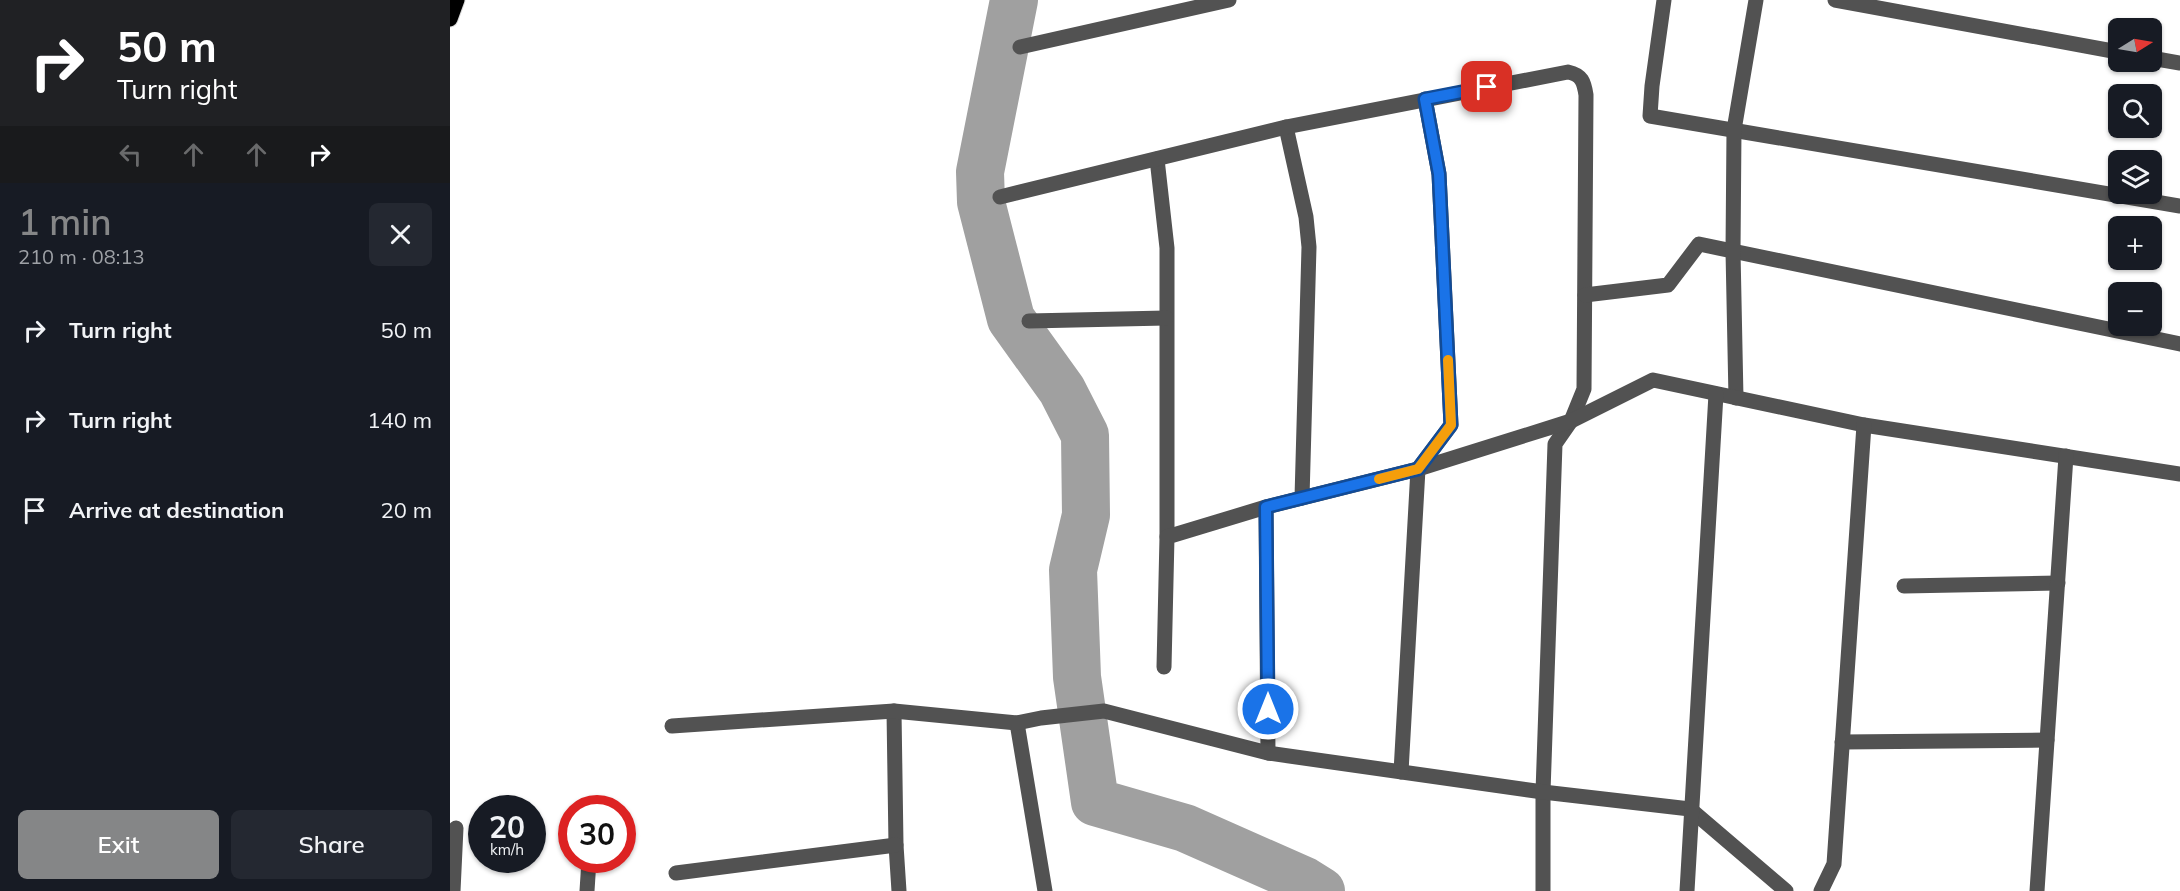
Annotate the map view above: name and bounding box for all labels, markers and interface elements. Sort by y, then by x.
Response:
north arrow [2108,18,2162,72]
map controls [2108,18,2162,336]
text: 50 m [117,20,217,73]
icon: right [18,24,96,102]
pin [1461,61,1512,112]
icon: arrive [1470,70,1503,103]
text: Turn right [117,72,237,106]
button: search [2108,84,2162,138]
icon: left [114,138,147,171]
icon: ahead [177,138,210,171]
icon: ahead [240,138,273,171]
icon: right [303,138,336,171]
button: layers [2108,150,2162,204]
text: 1 min [18,199,112,244]
button: close [369,203,432,266]
button: + [2108,216,2162,270]
text: 210 m · 08:13 [18,244,144,269]
button: − [2108,282,2162,336]
icon: right [18,314,51,347]
text: Turn right [69,316,172,344]
text: 50 m [381,316,432,344]
icon: right [18,404,51,437]
text: Turn right [69,406,172,434]
text: 140 m [367,406,432,434]
icon: arrive [18,494,51,527]
text: Arrive at destination [69,496,284,524]
text: 20 m [381,496,432,524]
position arrow [1236,677,1300,741]
speed limit sign: 30 [558,795,636,873]
text: 20 [489,808,525,846]
button: Exit [18,810,219,879]
button: Share [231,810,432,879]
text: km/h [490,840,524,859]

